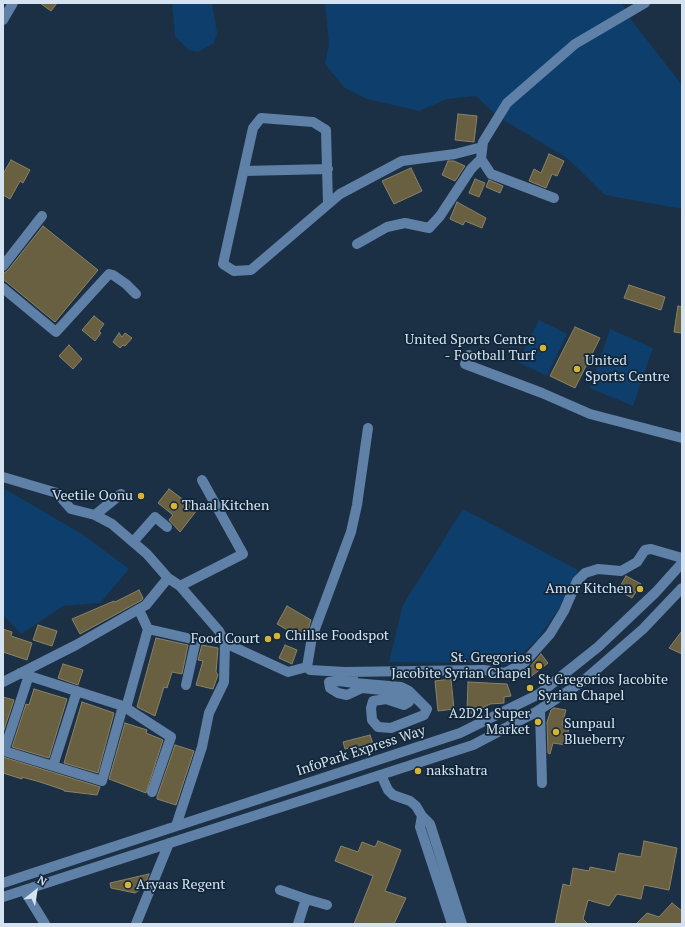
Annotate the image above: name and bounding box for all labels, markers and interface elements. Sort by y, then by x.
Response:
place label: United Sports Centre - Football Turf [405,332,535,364]
marker: United Sports Centre - Football Turf [538,343,548,353]
place label: United Sports Centre [585,353,670,386]
marker: United Sports Centre [572,364,582,374]
place label: Veetile Oonu [52,488,133,504]
marker: Veetile Oonu [136,491,146,501]
place label: Thaal Kitchen [182,498,269,514]
marker: Thaal Kitchen [169,501,179,511]
place label: Amor Kitchen [545,581,632,597]
marker: Amor Kitchen [635,584,645,594]
place label: Chillse Foodspot [285,628,389,644]
place label: Food Court [191,631,260,647]
marker: Chillse Foodspot [272,631,282,641]
marker: Food Court [263,634,273,644]
place label: St. Gregorios Jacobite Syrian Chapel [391,650,531,682]
marker: St. Gregorios Jacobite Syrian Chapel [534,661,544,671]
place label: St Gregorios Jacobite Syrian Chapel [538,672,668,704]
marker: St Gregorios Jacobite Syrian Chapel [525,683,535,693]
place label: A2D21 Super Market [449,706,530,738]
place label: Sunpaul Blueberry [564,716,625,748]
marker: A2D21 Super Market [533,717,543,727]
street label: InfoPark Express Way [294,722,428,780]
marker: Sunpaul Blueberry [551,727,561,737]
place label: nakshatra [426,763,488,779]
marker: nakshatra [413,766,423,776]
north arrow [16,871,56,911]
text: N [35,872,49,889]
place label: Aryaas Regent [136,877,225,893]
marker: Aryaas Regent [123,880,133,890]

